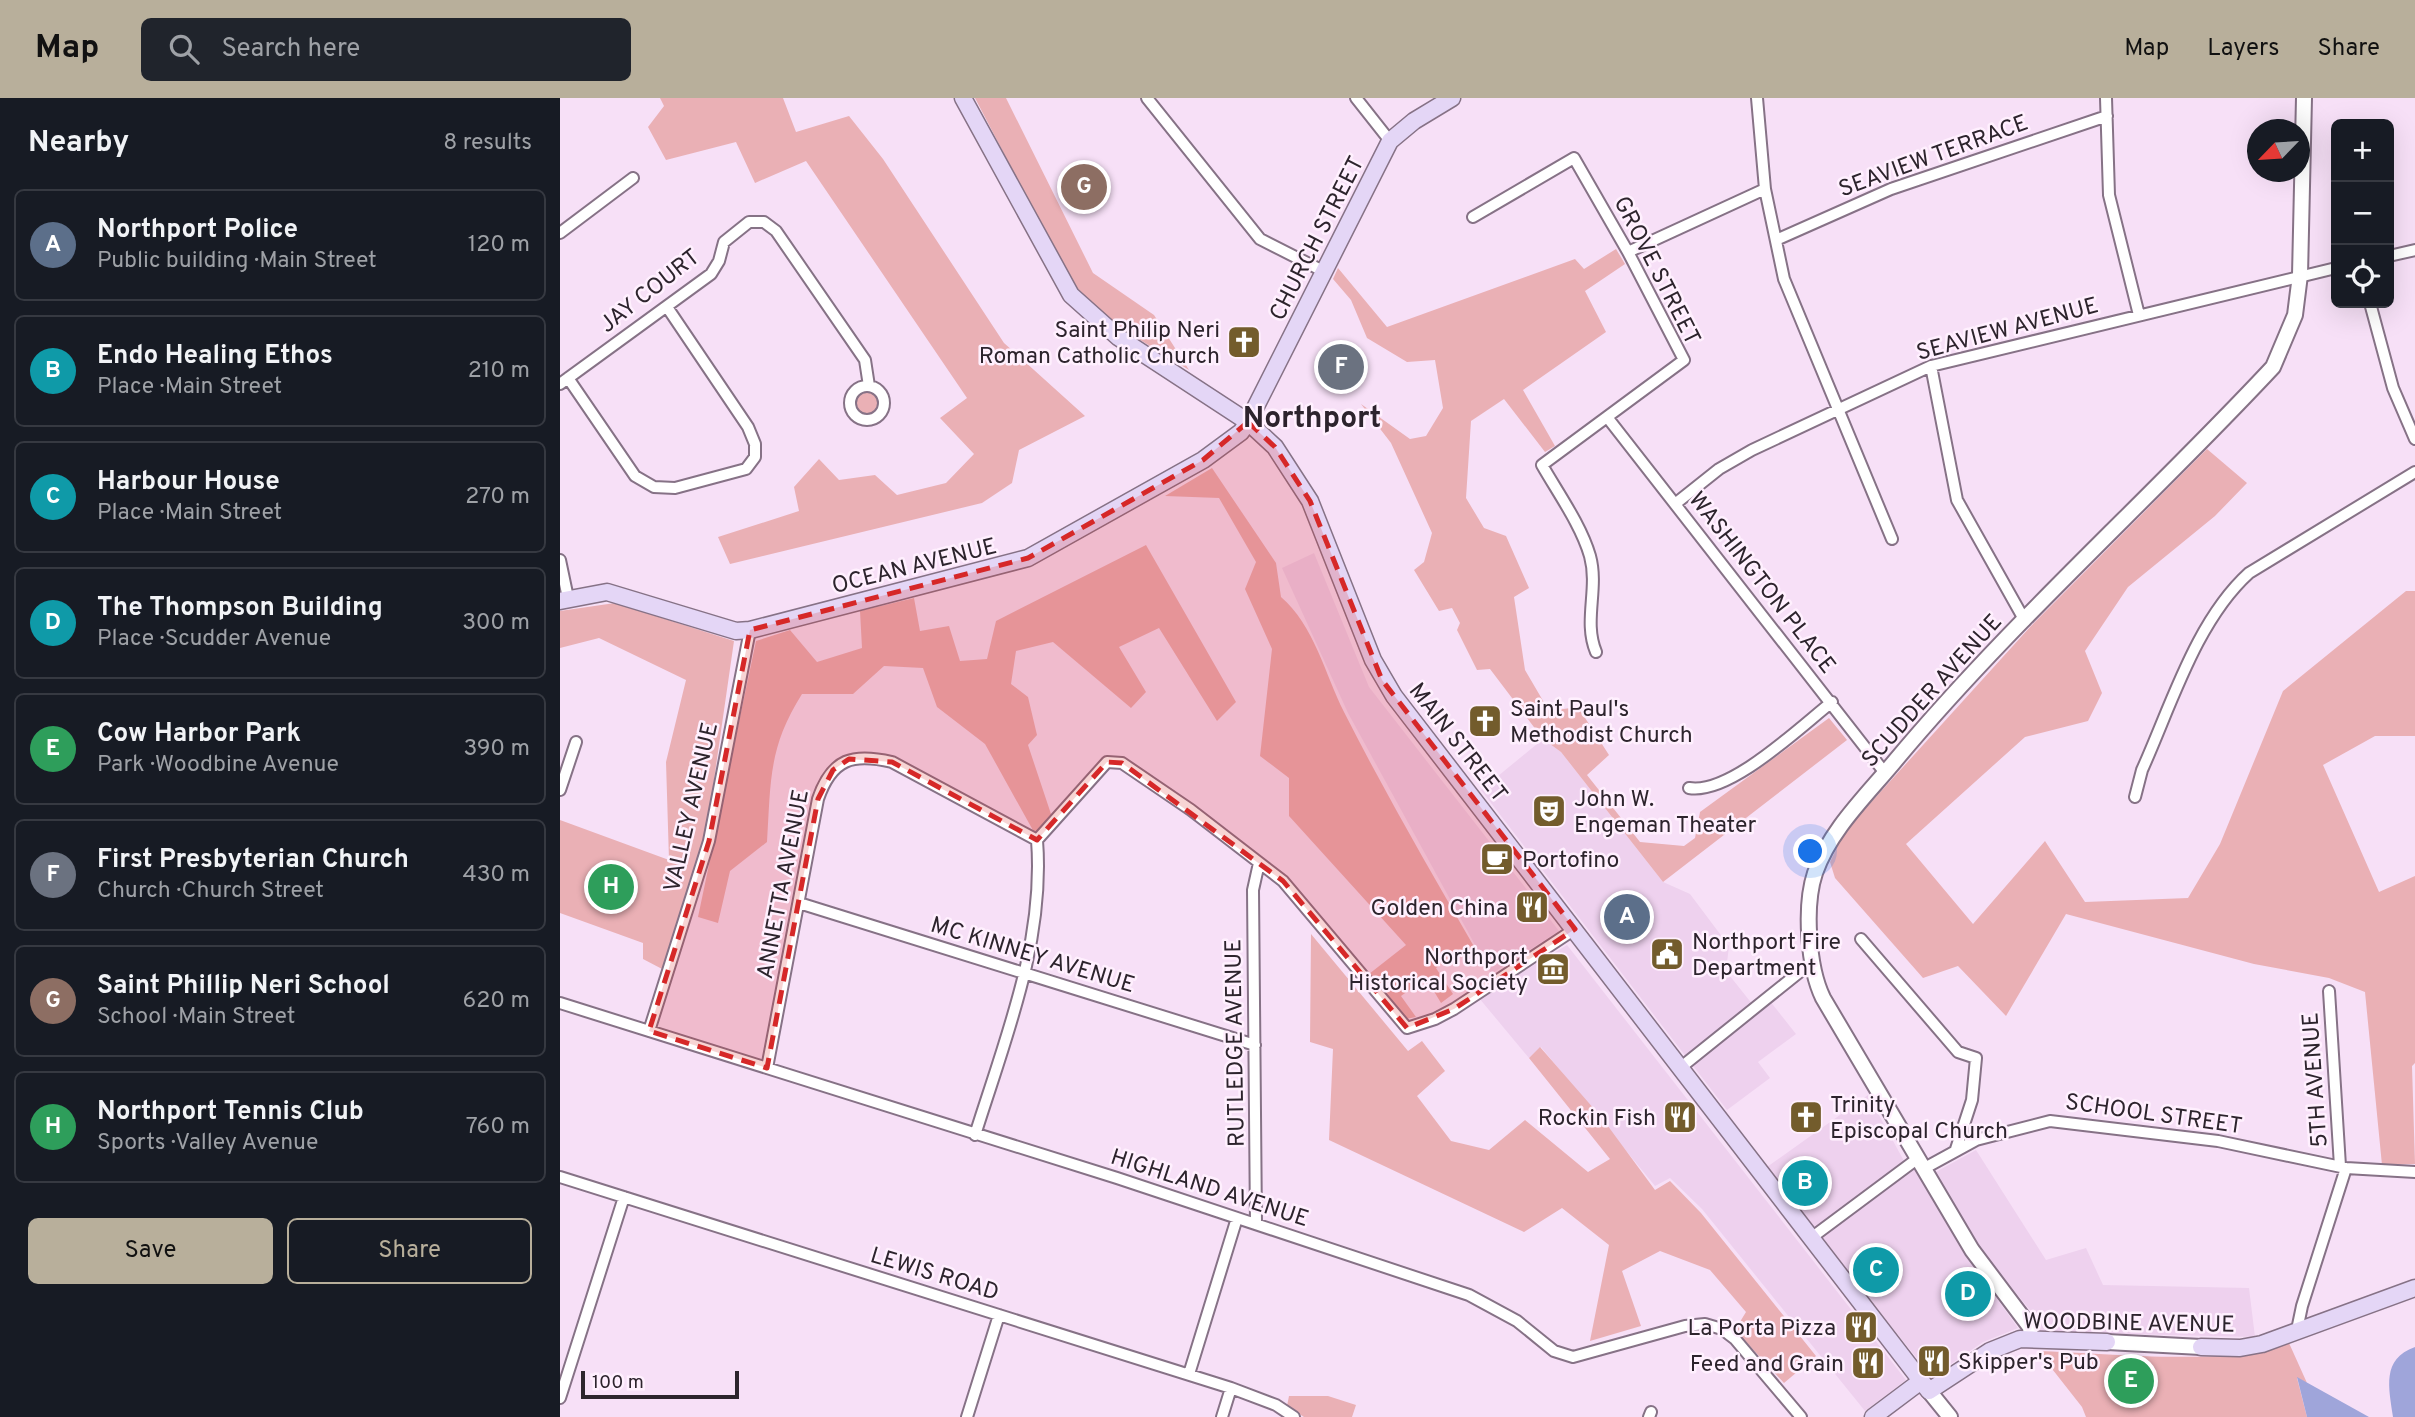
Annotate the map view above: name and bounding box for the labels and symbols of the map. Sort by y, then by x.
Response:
street label: SEAVIEW TERRACE [1835,110,2033,205]
north arrow [2247,119,2310,182]
street label: CHURCH STREET [1264,152,1372,326]
pin: G [1061,161,1107,213]
street label: GROVE STREET [1606,192,1706,350]
street label: JAY COURT [594,244,707,340]
street label: SEAVIEW AVENUE [1913,292,2102,369]
place label: Saint Philip Neri Roman Catholic Church [979,317,1220,372]
church icon: Saint Philip Neri Roman Catholic Church [1225,323,1263,361]
pin: F [1318,341,1364,393]
district label: Northport [1243,401,1381,438]
street label: WASHINGTON PLACE [1681,487,1841,680]
street label: OCEAN AVENUE [829,533,1000,602]
street label: SCUDDER AVENUE [1856,609,2009,774]
street label: MAIN STREET [1401,678,1513,809]
place label: Saint Paul's Methodist Church [1510,696,1693,751]
church icon: Saint Paul's Methodist Church [1466,702,1504,740]
street label: VALLEY AVENUE [659,720,726,895]
place label: John W. Engeman Theater [1574,786,1757,841]
street label: ANNETTA AVENUE [752,787,817,982]
theatre icon: John W. Engeman Theater [1530,792,1568,830]
your location [1793,834,1827,868]
cafe icon: Portofino [1478,840,1516,878]
place label: Portofino [1522,847,1619,876]
pin: H [588,861,634,913]
restaurant icon: Golden China [1513,888,1551,926]
pin: A [1604,891,1650,943]
place label: Golden China [1371,895,1508,924]
street label: MC KINNEY AVENUE [927,912,1138,1001]
place label: Northport Fire Department [1692,929,1841,984]
public building icon: Northport Fire Department [1648,935,1686,973]
street label: RUTLEDGE AVENUE [1220,939,1253,1147]
place label: Northport Historical Society [1348,944,1528,999]
museum icon: Northport Historical Society [1534,950,1572,988]
street label: 5TH AVENUE [2297,1011,2336,1148]
street label: SCHOOL STREET [2063,1089,2244,1142]
place label: Trinity Episcopal Church [1830,1092,2008,1147]
restaurant icon: Rockin Fish [1661,1098,1699,1136]
church icon: Trinity Episcopal Church [1787,1098,1825,1136]
place label: Rockin Fish [1538,1105,1656,1134]
street label: HIGHLAND AVENUE [1106,1144,1312,1235]
pin: B [1782,1157,1828,1209]
street label: LEWIS ROAD [866,1242,1002,1309]
pin: C [1853,1244,1899,1296]
pin: D [1945,1268,1991,1320]
restaurant icon: La Porta Pizza [1842,1308,1880,1346]
street label: WOODBINE AVENUE [2023,1308,2235,1341]
place label: La Porta Pizza [1687,1315,1836,1344]
restaurant icon: Skipper's Pub [1915,1342,1953,1380]
restaurant icon: Feed and Grain [1849,1344,1887,1382]
place label: Skipper's Pub [1958,1349,2099,1378]
place label: Feed and Grain [1690,1351,1844,1380]
pin: E [2108,1355,2154,1407]
scale bar [581,1368,738,1400]

